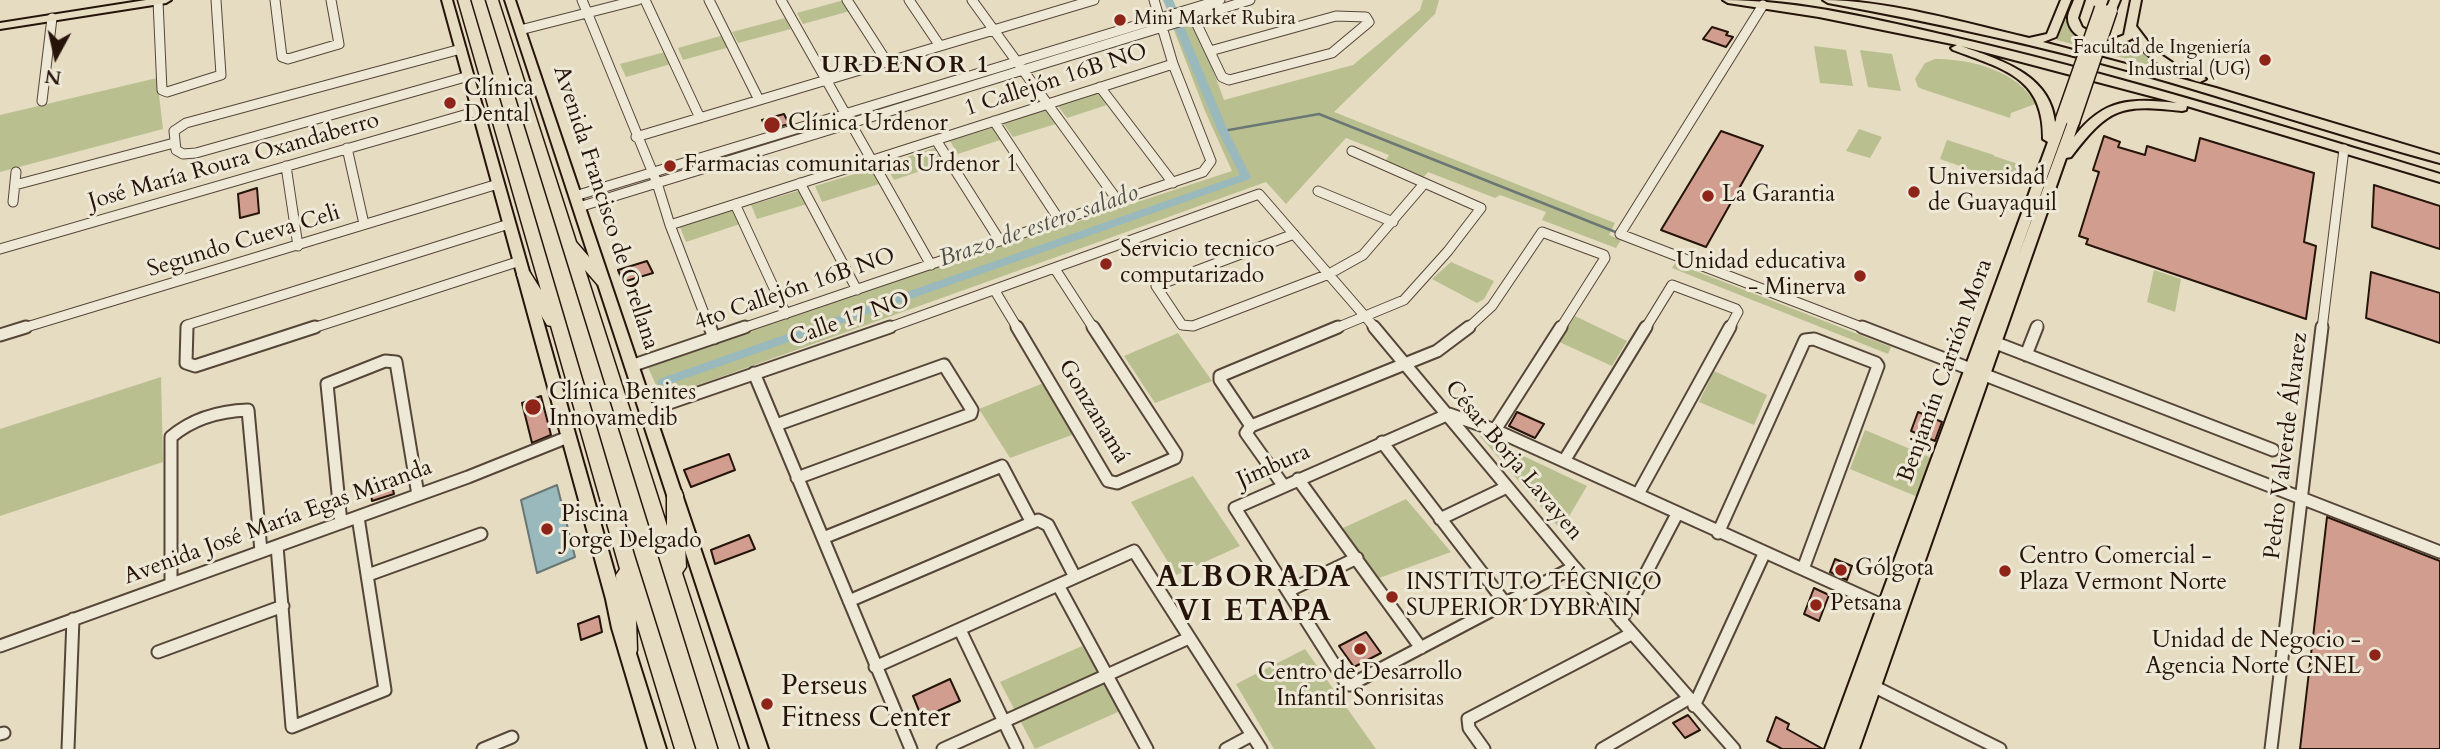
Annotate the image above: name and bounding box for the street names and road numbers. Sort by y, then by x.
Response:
street label: 1 Callejón 16B NO [961,38,1151,124]
street label: Avenida Francisco de Orellana [546,63,664,353]
street label: José María Roura Oxandaberro [85,107,383,217]
street label: Segundo Cueva Celi [144,200,344,284]
street label: 4to Callejón 16B NO [691,243,899,337]
street label: Benjamín Carrión Mora [1893,256,1999,486]
street label: Calle 17 NO [786,287,914,353]
street label: Pedro Valverde Álvarez [2259,331,2315,561]
street label: Gonzanamá [1051,355,1135,469]
street label: César Borja Lavayen [1438,375,1588,547]
street label: Jimbura [1233,439,1315,495]
street label: Avenida José María Egas Miranda [120,454,436,592]

